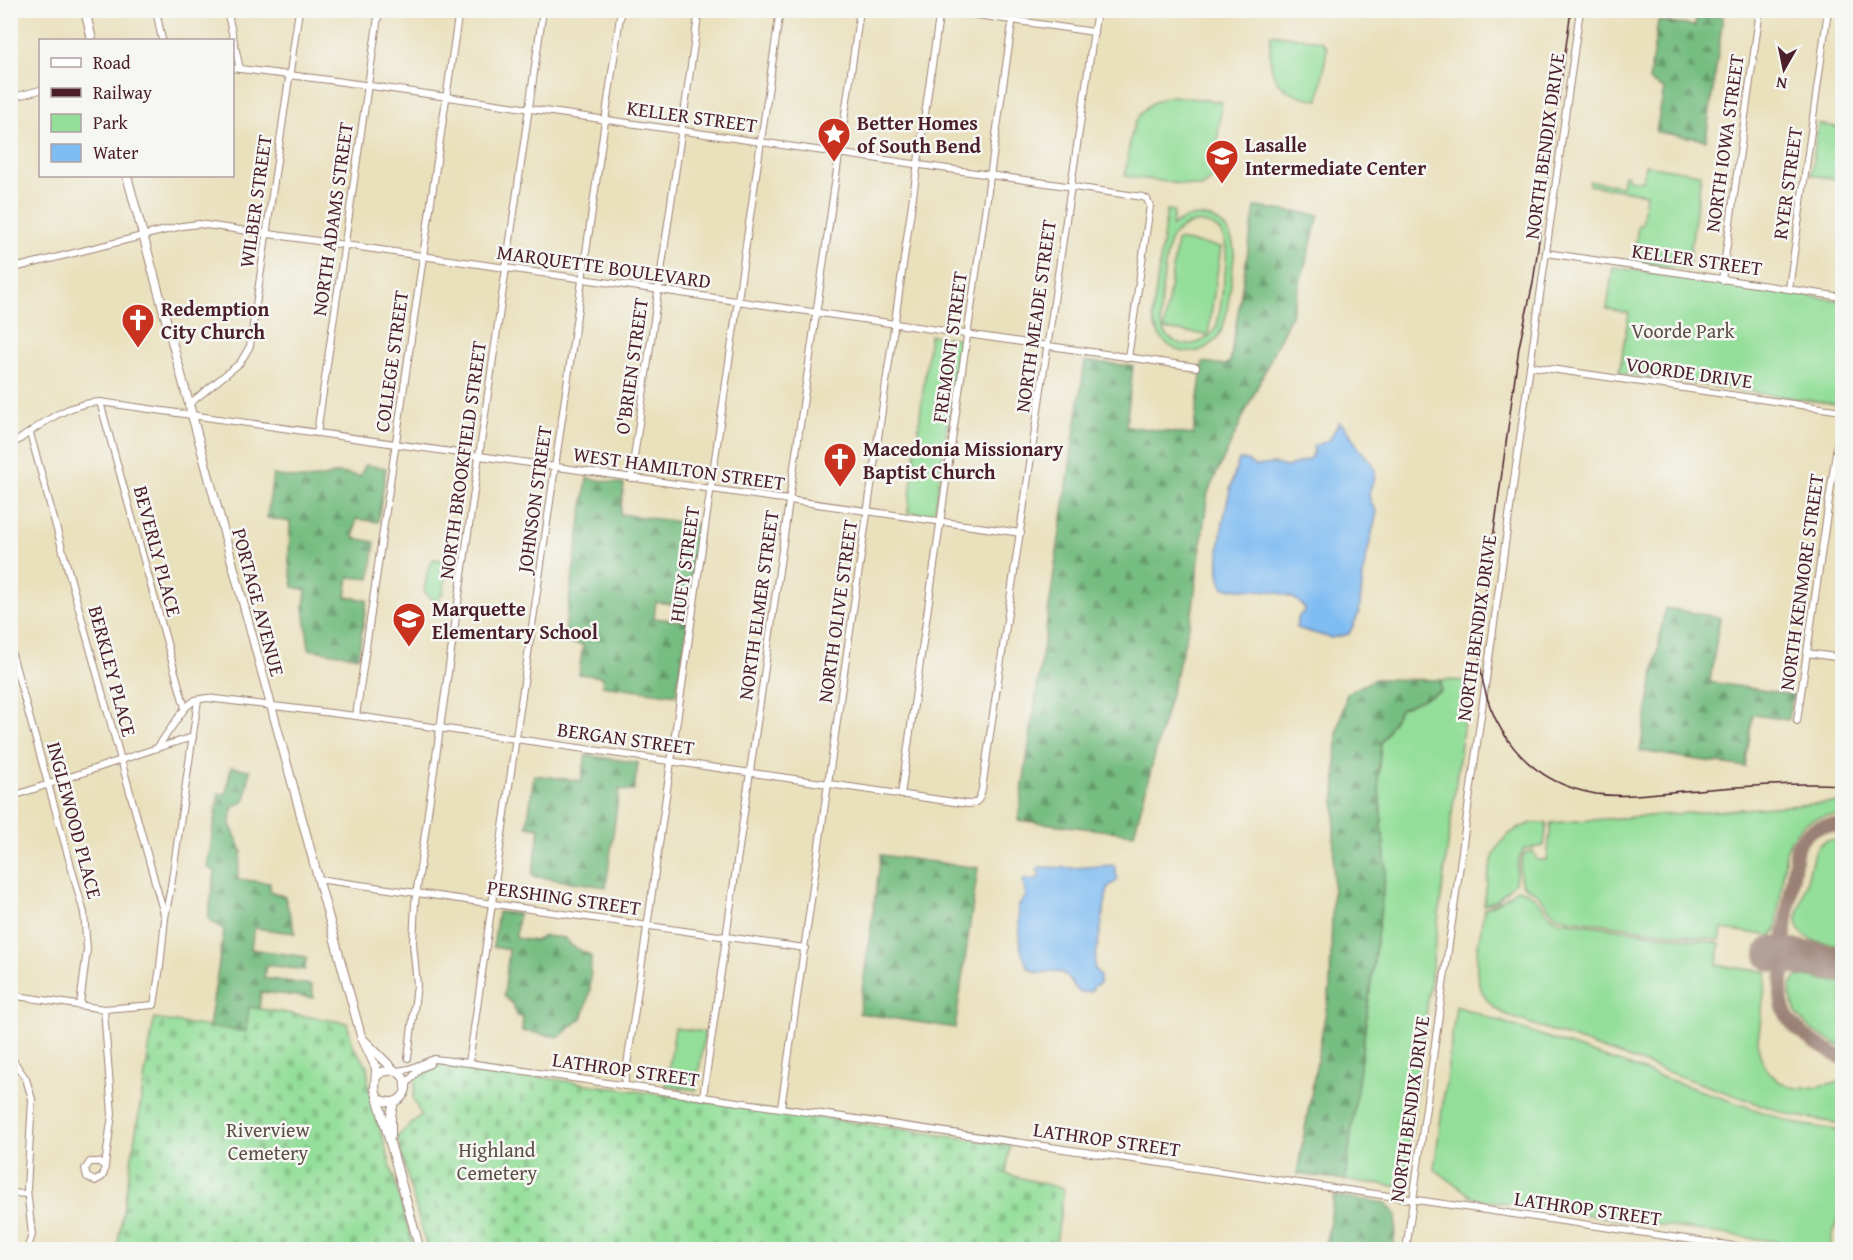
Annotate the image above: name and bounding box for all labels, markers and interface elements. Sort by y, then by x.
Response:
legend [39,39,234,177]
north arrow [1754,39,1814,99]
text: Road [93,49,131,76]
street label: NORTH BENDIX DRIVE [1517,51,1571,241]
street label: NORTH IOWA STREET [1697,52,1751,234]
text: N [1774,71,1789,97]
text: Railway [93,79,152,106]
street label: KELLER STREET [625,92,759,140]
place label: Better Homes of South Bend [857,108,981,160]
text: Park [93,109,129,136]
place icon: Better Homes of South Bend [816,116,852,163]
street label: NORTH ADAMS STREET [304,120,360,318]
street label: RYER STREET [1765,125,1809,241]
place label: Lasalle Intermediate Center [1245,130,1426,182]
street label: WILBER STREET [231,133,279,269]
school or university icon: Lasalle Intermediate Center [1204,138,1240,185]
text: Water [93,139,139,166]
street label: NORTH MEADE STREET [1007,218,1063,414]
street label: KELLER STREET [1630,235,1764,283]
street label: MARQUETTE BOULEVARD [495,237,713,295]
street label: FREMONT STREET [924,269,974,425]
street label: COLLEGE STREET [367,288,415,434]
place label: Redemption City Church [161,294,269,346]
street label: O'BRIEN STREET [607,296,655,436]
church icon: Redemption City Church [120,302,156,349]
park label: Voorde Park [1631,316,1736,345]
street label: NORTH BROOKFIELD STREET [431,339,493,581]
street label: VOORDE DRIVE [1624,349,1754,395]
street label: JOHNSON STREET [509,424,559,577]
place label: Macedonia Missionary Baptist Church [863,434,1064,486]
street label: WEST HAMILTON STREET [571,439,787,497]
church icon: Macedonia Missionary Baptist Church [822,441,858,488]
street label: NORTH KENMORE STREET [1771,472,1831,692]
street label: BEVERLY PLACE [127,482,189,620]
street label: HUEY STREET [662,504,706,624]
street label: NORTH ELMER STREET [730,508,786,702]
street label: NORTH OLIVE STREET [810,517,864,705]
street label: PORTAGE AVENUE [225,525,293,679]
street label: NORTH BENDIX DRIVE [1449,533,1503,723]
place label: Marquette Elementary School [432,594,598,646]
school or university icon: Marquette Elementary School [391,601,427,648]
street label: BERKLEY PLACE [82,602,144,740]
street label: BERGAN STREET [555,714,697,762]
street label: INGLEWOOD PLACE [40,738,110,902]
street label: PERSHING STREET [485,872,643,922]
street label: NORTH BENDIX DRIVE [1382,1014,1436,1204]
street label: LATHROP STREET [551,1044,701,1094]
street label: LATHROP STREET [1032,1114,1182,1164]
park label: Riverview Cemetery [226,1115,310,1167]
park label: Highland Cemetery [457,1135,537,1187]
street label: LATHROP STREET [1513,1183,1663,1233]

